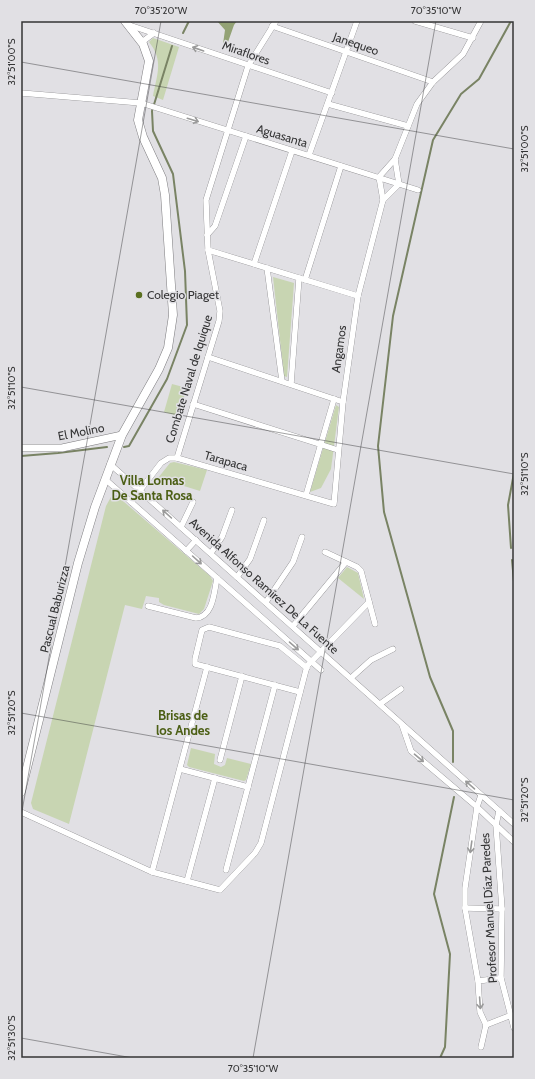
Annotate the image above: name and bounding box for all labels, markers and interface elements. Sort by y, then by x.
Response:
text: 70°35'20"W [135,4,188,17]
text: 70°35'10"W [411,4,462,17]
street label: Janequeo [330,28,381,58]
street label: Miraflores [220,37,272,68]
text: 32°51'00"S [5,38,18,85]
one-way arrow [193,44,205,52]
one-way arrow [186,117,199,124]
street label: Aguasanta [255,121,310,150]
text: 32°51'00"S [518,125,531,172]
place label: Colegio Piaget [147,287,219,302]
marker: Colegio Piaget [134,290,144,300]
street label: Combate Naval de Iquique [162,313,215,445]
street label: Angamos [328,324,349,374]
text: 32°51'10"S [5,366,18,410]
street label: El Molino [56,420,106,443]
street label: Tarapaca [203,447,250,474]
text: 32°51'10"S [518,452,531,496]
district label: Villa Lomas De Santa Rosa [111,472,193,503]
one-way arrow [162,510,172,519]
street label: Avenida Alfonso Ramírez De La Fuente [187,514,342,657]
one-way arrow [192,556,202,565]
street label: Pascual Baburizza [36,563,73,654]
one-way arrow [289,642,299,651]
text: 32°51'20"S [5,690,18,736]
district label: Brisas de los Andes [156,707,211,738]
one-way arrow [413,754,424,763]
text: 32°51'20"S [518,777,531,823]
one-way arrow [465,781,475,790]
street label: Profesor Manuel Díaz Paredes [477,833,500,984]
one-way arrow [467,840,475,853]
one-way arrow [476,996,483,1009]
text: 32°51'30"S [5,1015,18,1061]
text: 70°35'10"W [228,1062,279,1075]

